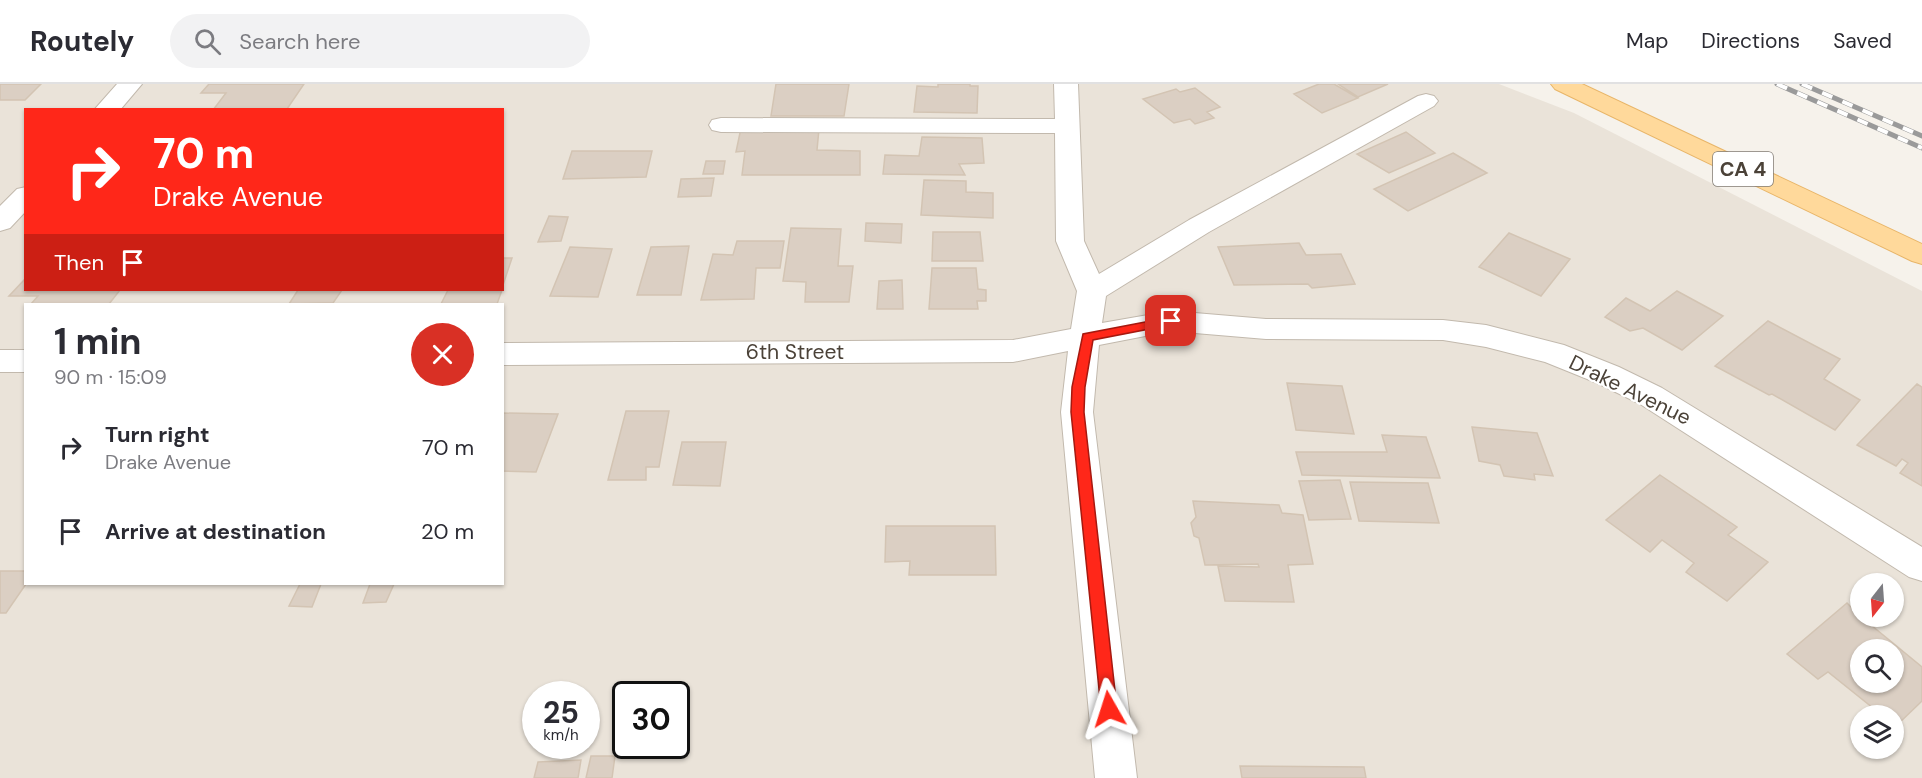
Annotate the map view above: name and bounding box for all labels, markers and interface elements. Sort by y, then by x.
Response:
search box [170,14,590,68]
text: Routely [30,23,134,60]
icon: search [191,25,224,58]
text: Search here [239,27,361,56]
text: Map [1626,27,1668,55]
text: Directions [1701,27,1800,55]
text: Saved [1833,27,1892,55]
text: 70 m [153,126,254,181]
icon: right [54,132,132,210]
road number: CA 4 [1713,152,1773,186]
text: Drake Avenue [153,179,323,214]
icon: arrive [116,246,149,279]
text: Then [54,248,104,277]
pin [1145,295,1196,346]
icon: arrive [1154,304,1187,337]
text: 1 min [54,318,142,365]
button: close [411,323,474,386]
street label: 6th Street [746,338,844,366]
street label: Drake Avenue [1564,348,1696,432]
text: 90 m · 15:09 [54,364,167,390]
text: Turn right [105,420,210,449]
icon: right [54,431,87,464]
text: 70 m [422,433,474,462]
text: Drake Avenue [105,449,231,475]
icon: arrive [54,515,87,548]
text: Arrive at destination [105,517,326,546]
text: 20 m [421,517,474,546]
north arrow [1850,573,1904,627]
map controls [1850,573,1904,759]
button: search [1850,639,1904,693]
position arrow [1077,677,1141,741]
speed limit sign: 30 [612,681,690,759]
text: 25 [543,693,579,732]
button: layers [1850,705,1904,759]
text: km/h [543,725,579,745]

